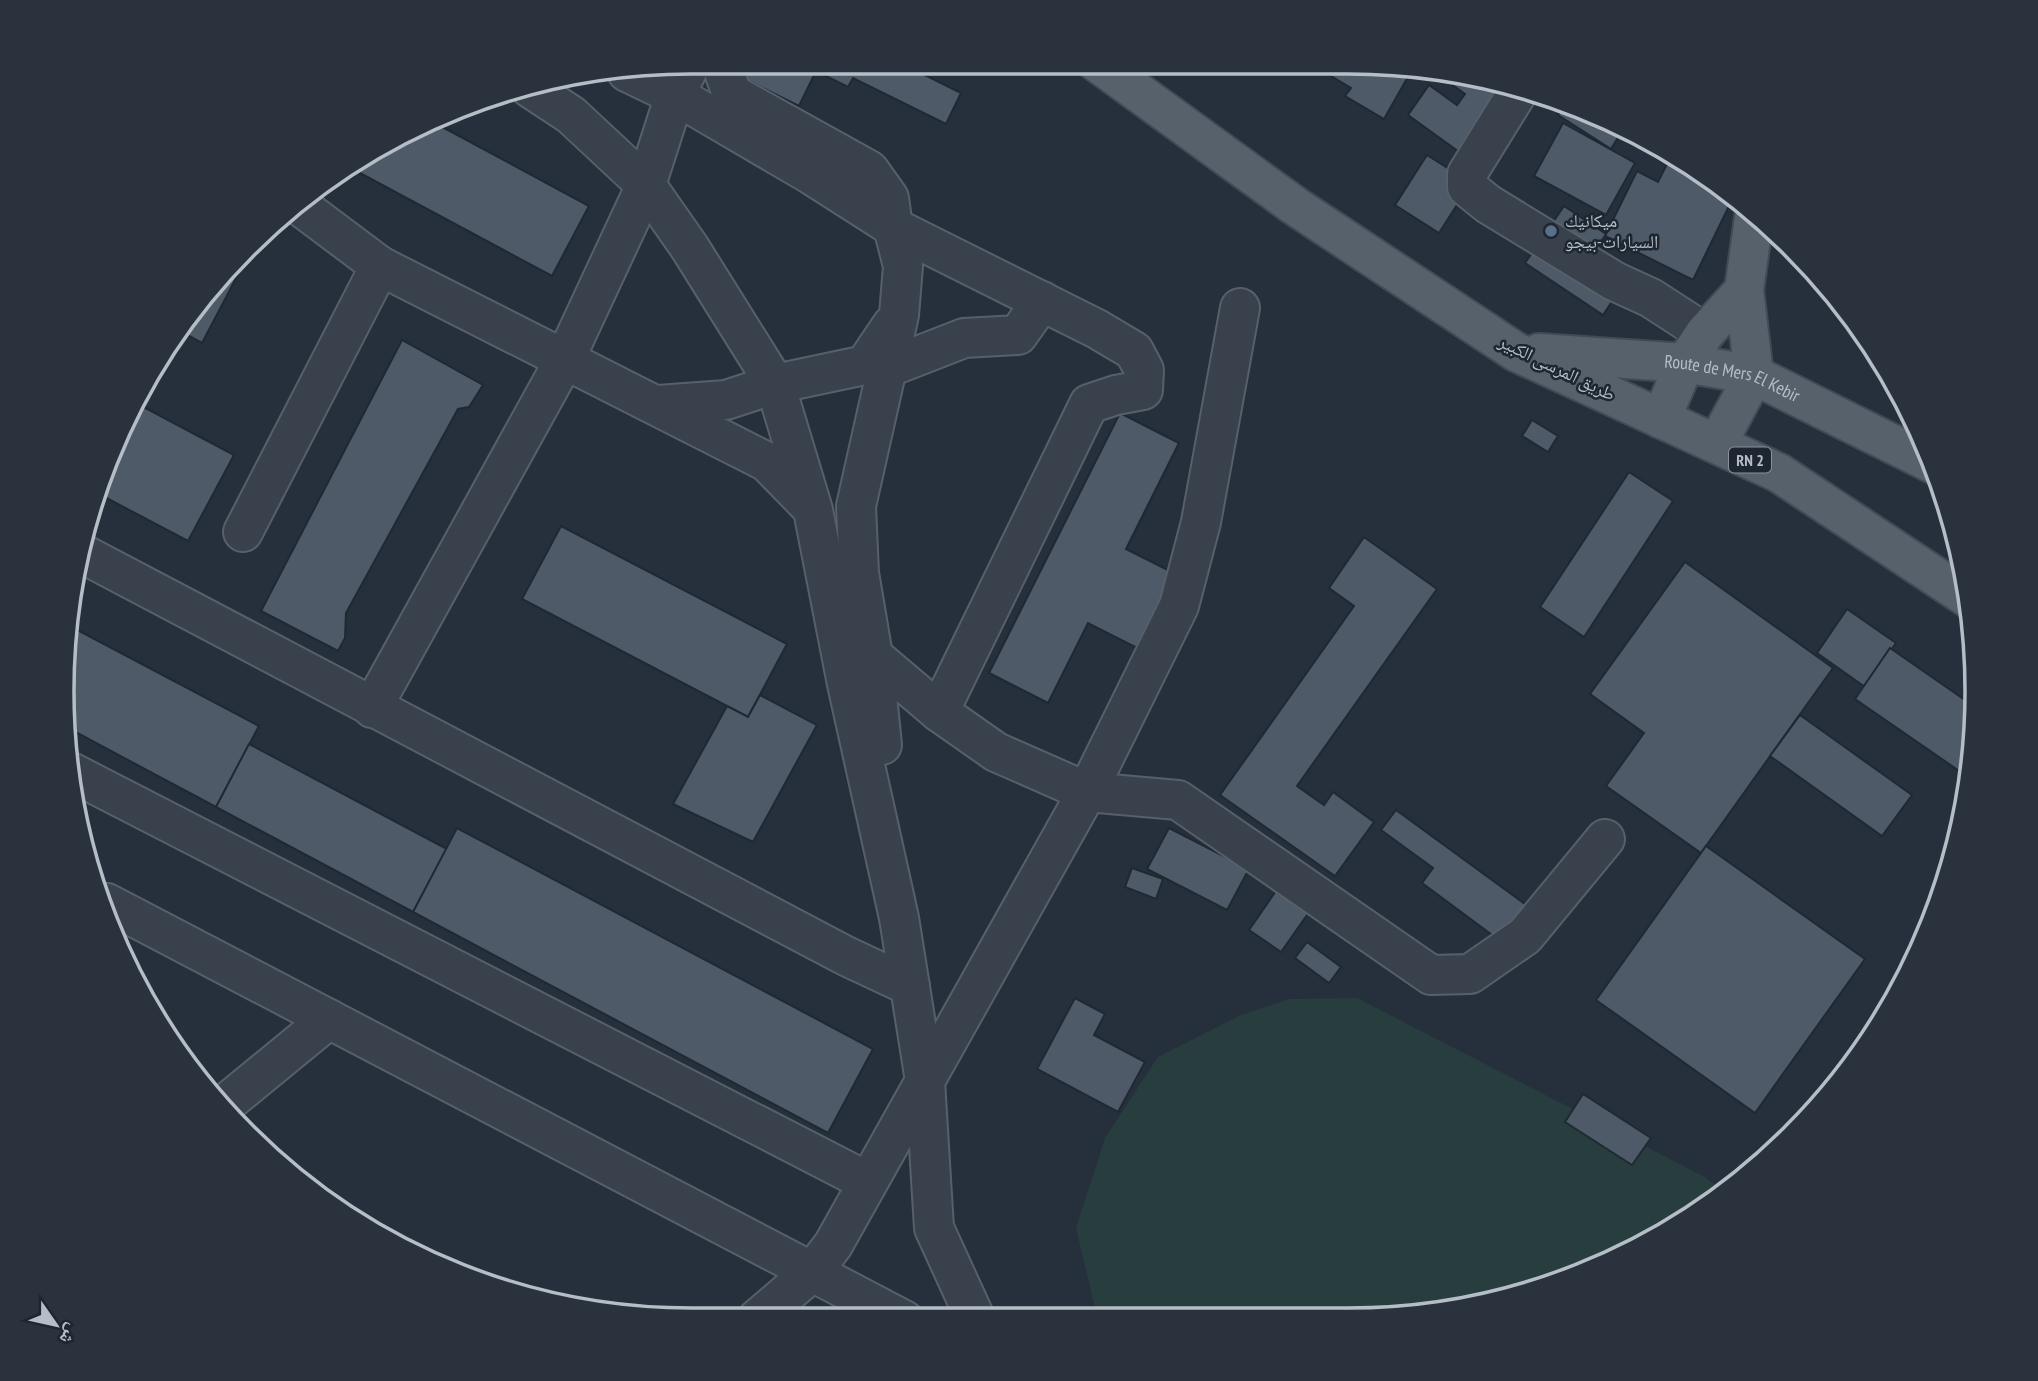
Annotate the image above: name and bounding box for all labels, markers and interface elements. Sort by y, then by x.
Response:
place label: ميكانيك السيارات-بيجو [1565,209,1658,253]
marker: ميكانيك السيارات-بيجو [1543,223,1559,239]
street label: طريق المرسى الكبير [1494,329,1619,406]
street label: Route de Mers El Kebir [1664,350,1804,407]
road number: RN 2 [1729,447,1771,472]
north arrow [21,1290,91,1360]
text: ش [55,1319,86,1350]

